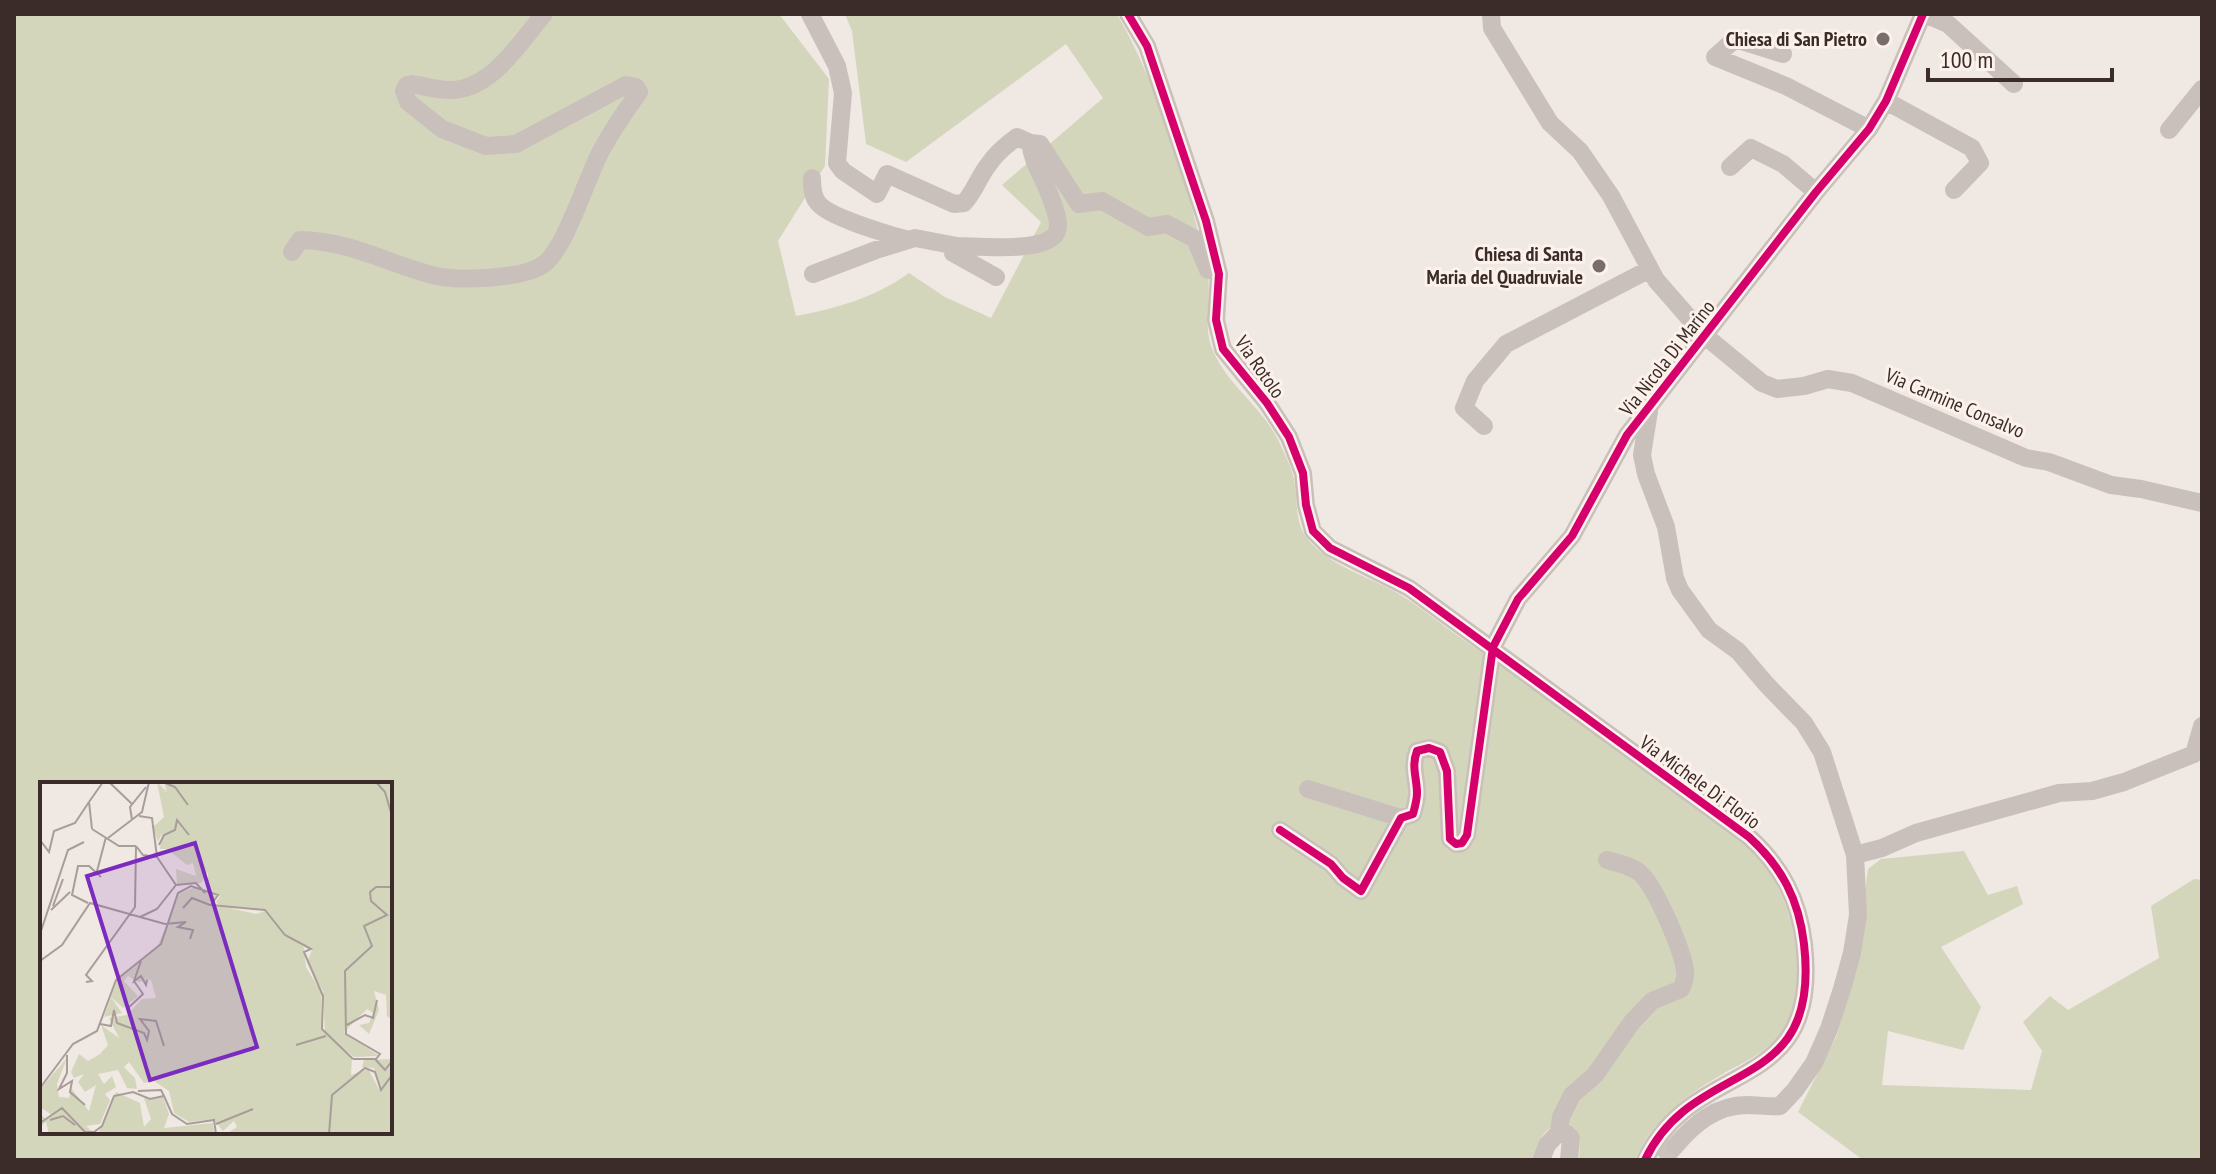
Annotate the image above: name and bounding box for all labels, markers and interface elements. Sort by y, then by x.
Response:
place label: Chiesa di San Pietro [1726,26,1867,52]
marker: Chiesa di San Pietro [1874,30,1892,48]
scale bar [1928,32,2112,82]
text: 100 m [1940,44,1993,75]
place label: Chiesa di Santa Maria del Quadruviale [1426,241,1583,290]
marker: Chiesa di Santa Maria del Quadruviale [1590,257,1608,275]
street label: Via Nicola Di Marino [1613,295,1720,422]
street label: Via Rotolo [1229,330,1291,403]
street label: Via Carmine Consalvo [1881,362,2029,444]
street label: Via Michele Di Florio [1634,729,1766,835]
inset map [40,782,392,1134]

